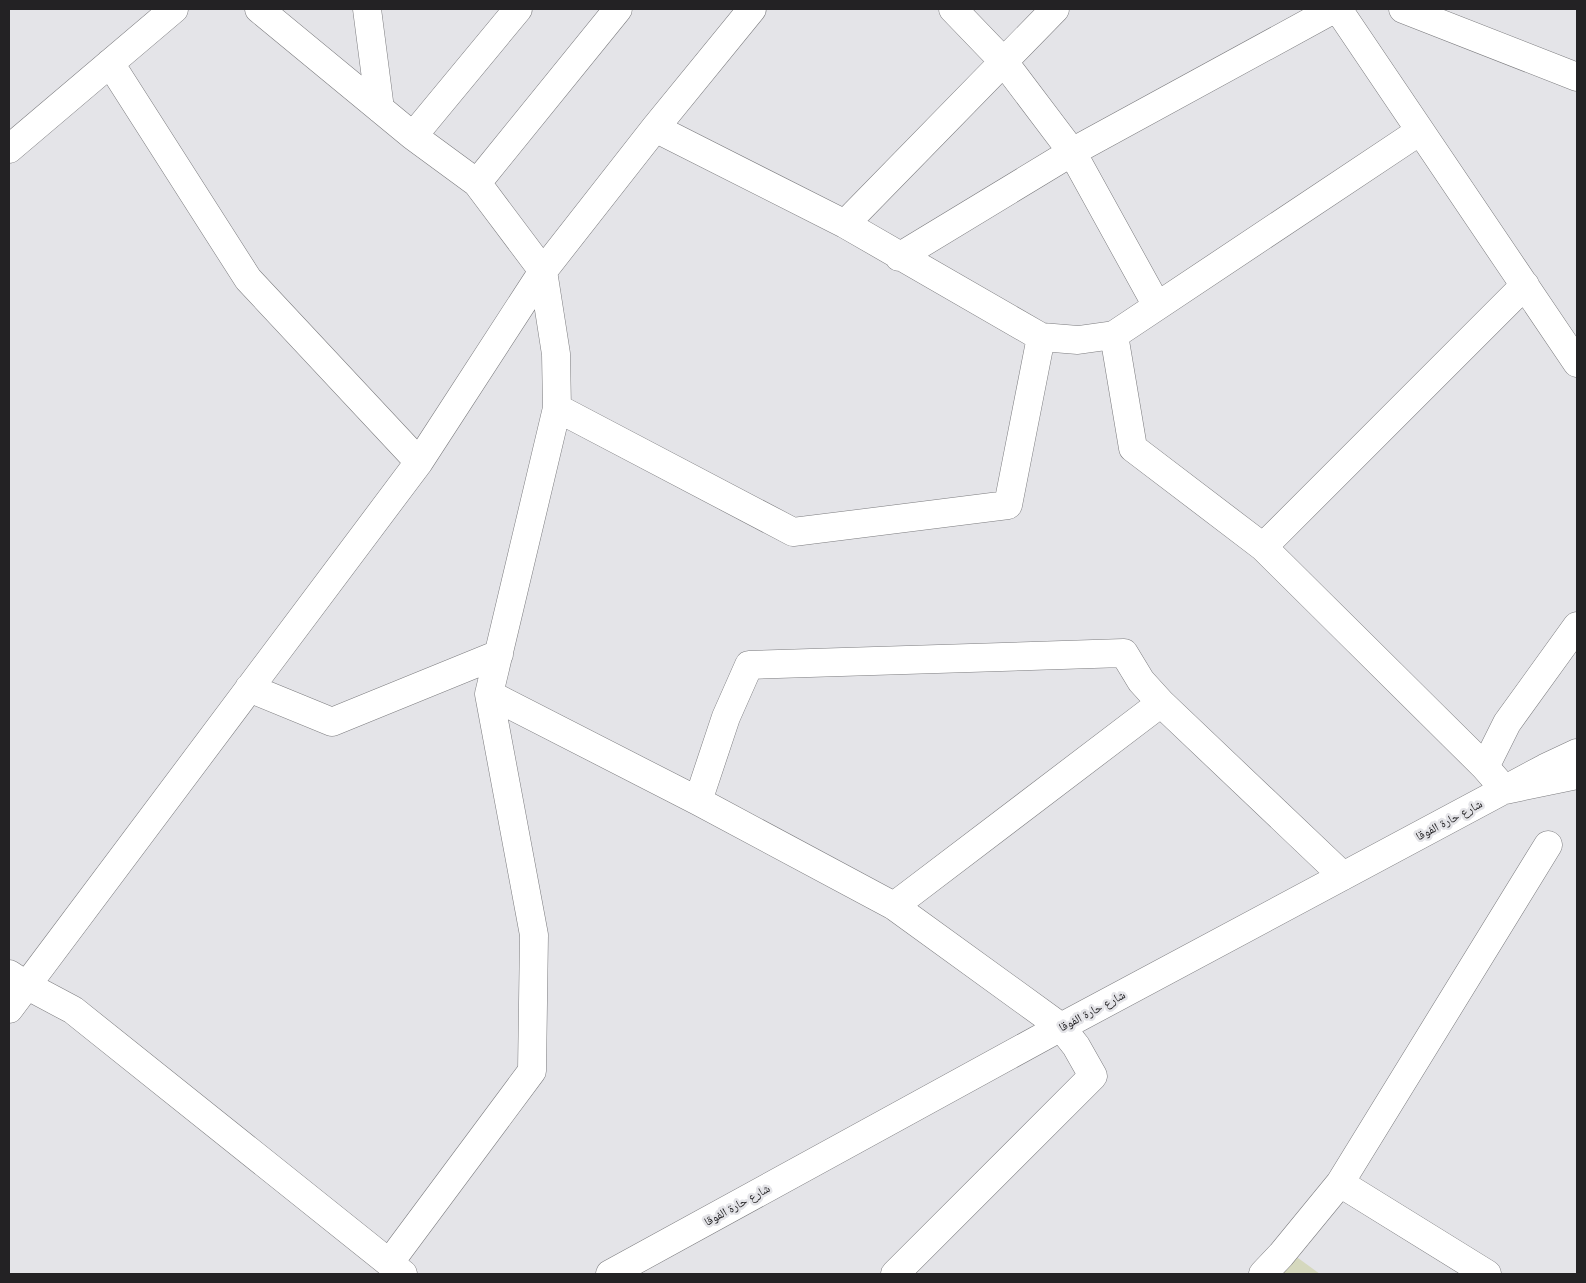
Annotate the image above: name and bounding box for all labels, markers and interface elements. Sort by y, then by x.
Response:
street label: شارع حارة الفوقا [1413,796,1485,844]
street label: شارع حارة الفوقا [1056,987,1128,1035]
street label: شارع حارة الفوقا [701,1180,773,1230]

